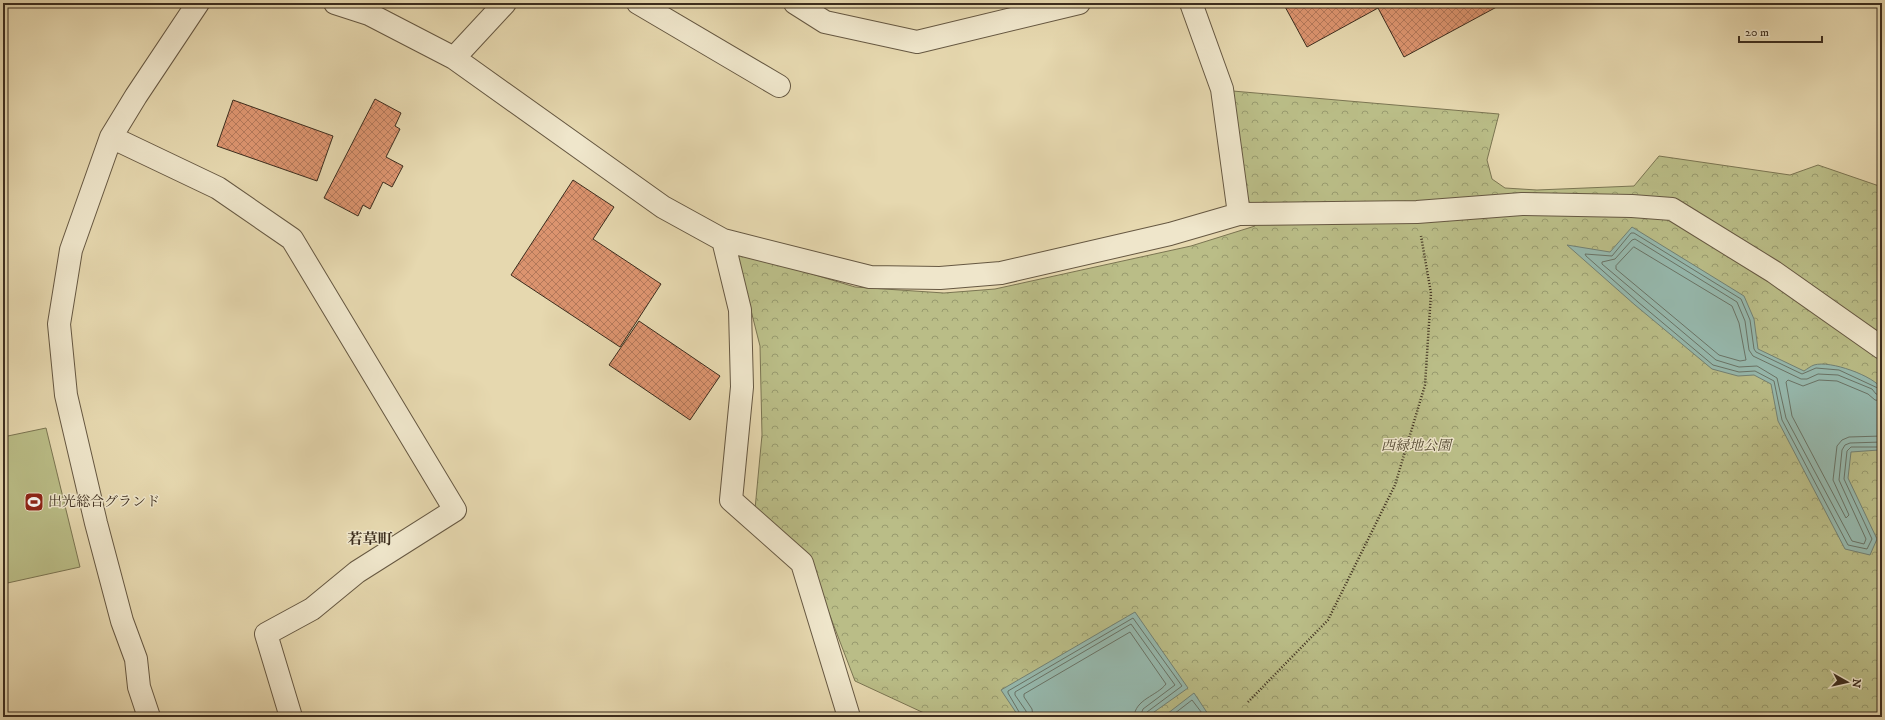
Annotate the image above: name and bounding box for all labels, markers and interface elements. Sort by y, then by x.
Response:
scale bar [1739,18,1822,44]
text: 20 m [1745,25,1769,40]
park label: 西緑地公園 [1381,437,1453,455]
sports icon: 出光総合グランド [23,491,45,513]
place label: 出光総合グランド [48,493,160,511]
district label: 若草町 [347,530,393,549]
north arrow [1827,662,1867,702]
text: N [1848,678,1863,689]

